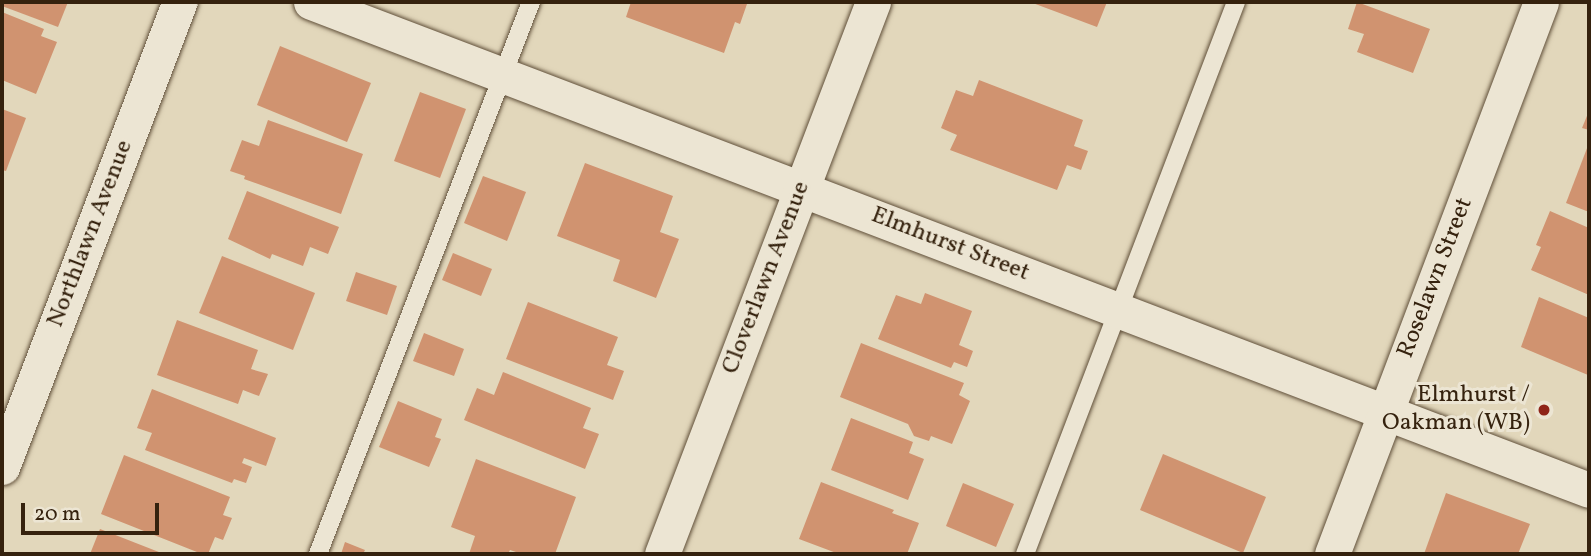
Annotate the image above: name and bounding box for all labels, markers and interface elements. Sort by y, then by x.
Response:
street label: Northlawn Avenue [42,136,140,332]
street label: Cloverlawn Avenue [717,178,817,378]
street label: Roselawn Street [1392,194,1480,362]
street label: Elmhurst Street [867,202,1033,288]
place label: Elmhurst / Oakman (WB) [1382,382,1530,438]
marker: Elmhurst / Oakman (WB) [1536,402,1552,418]
scale bar [24,490,163,534]
text: 20 m [34,500,80,529]

